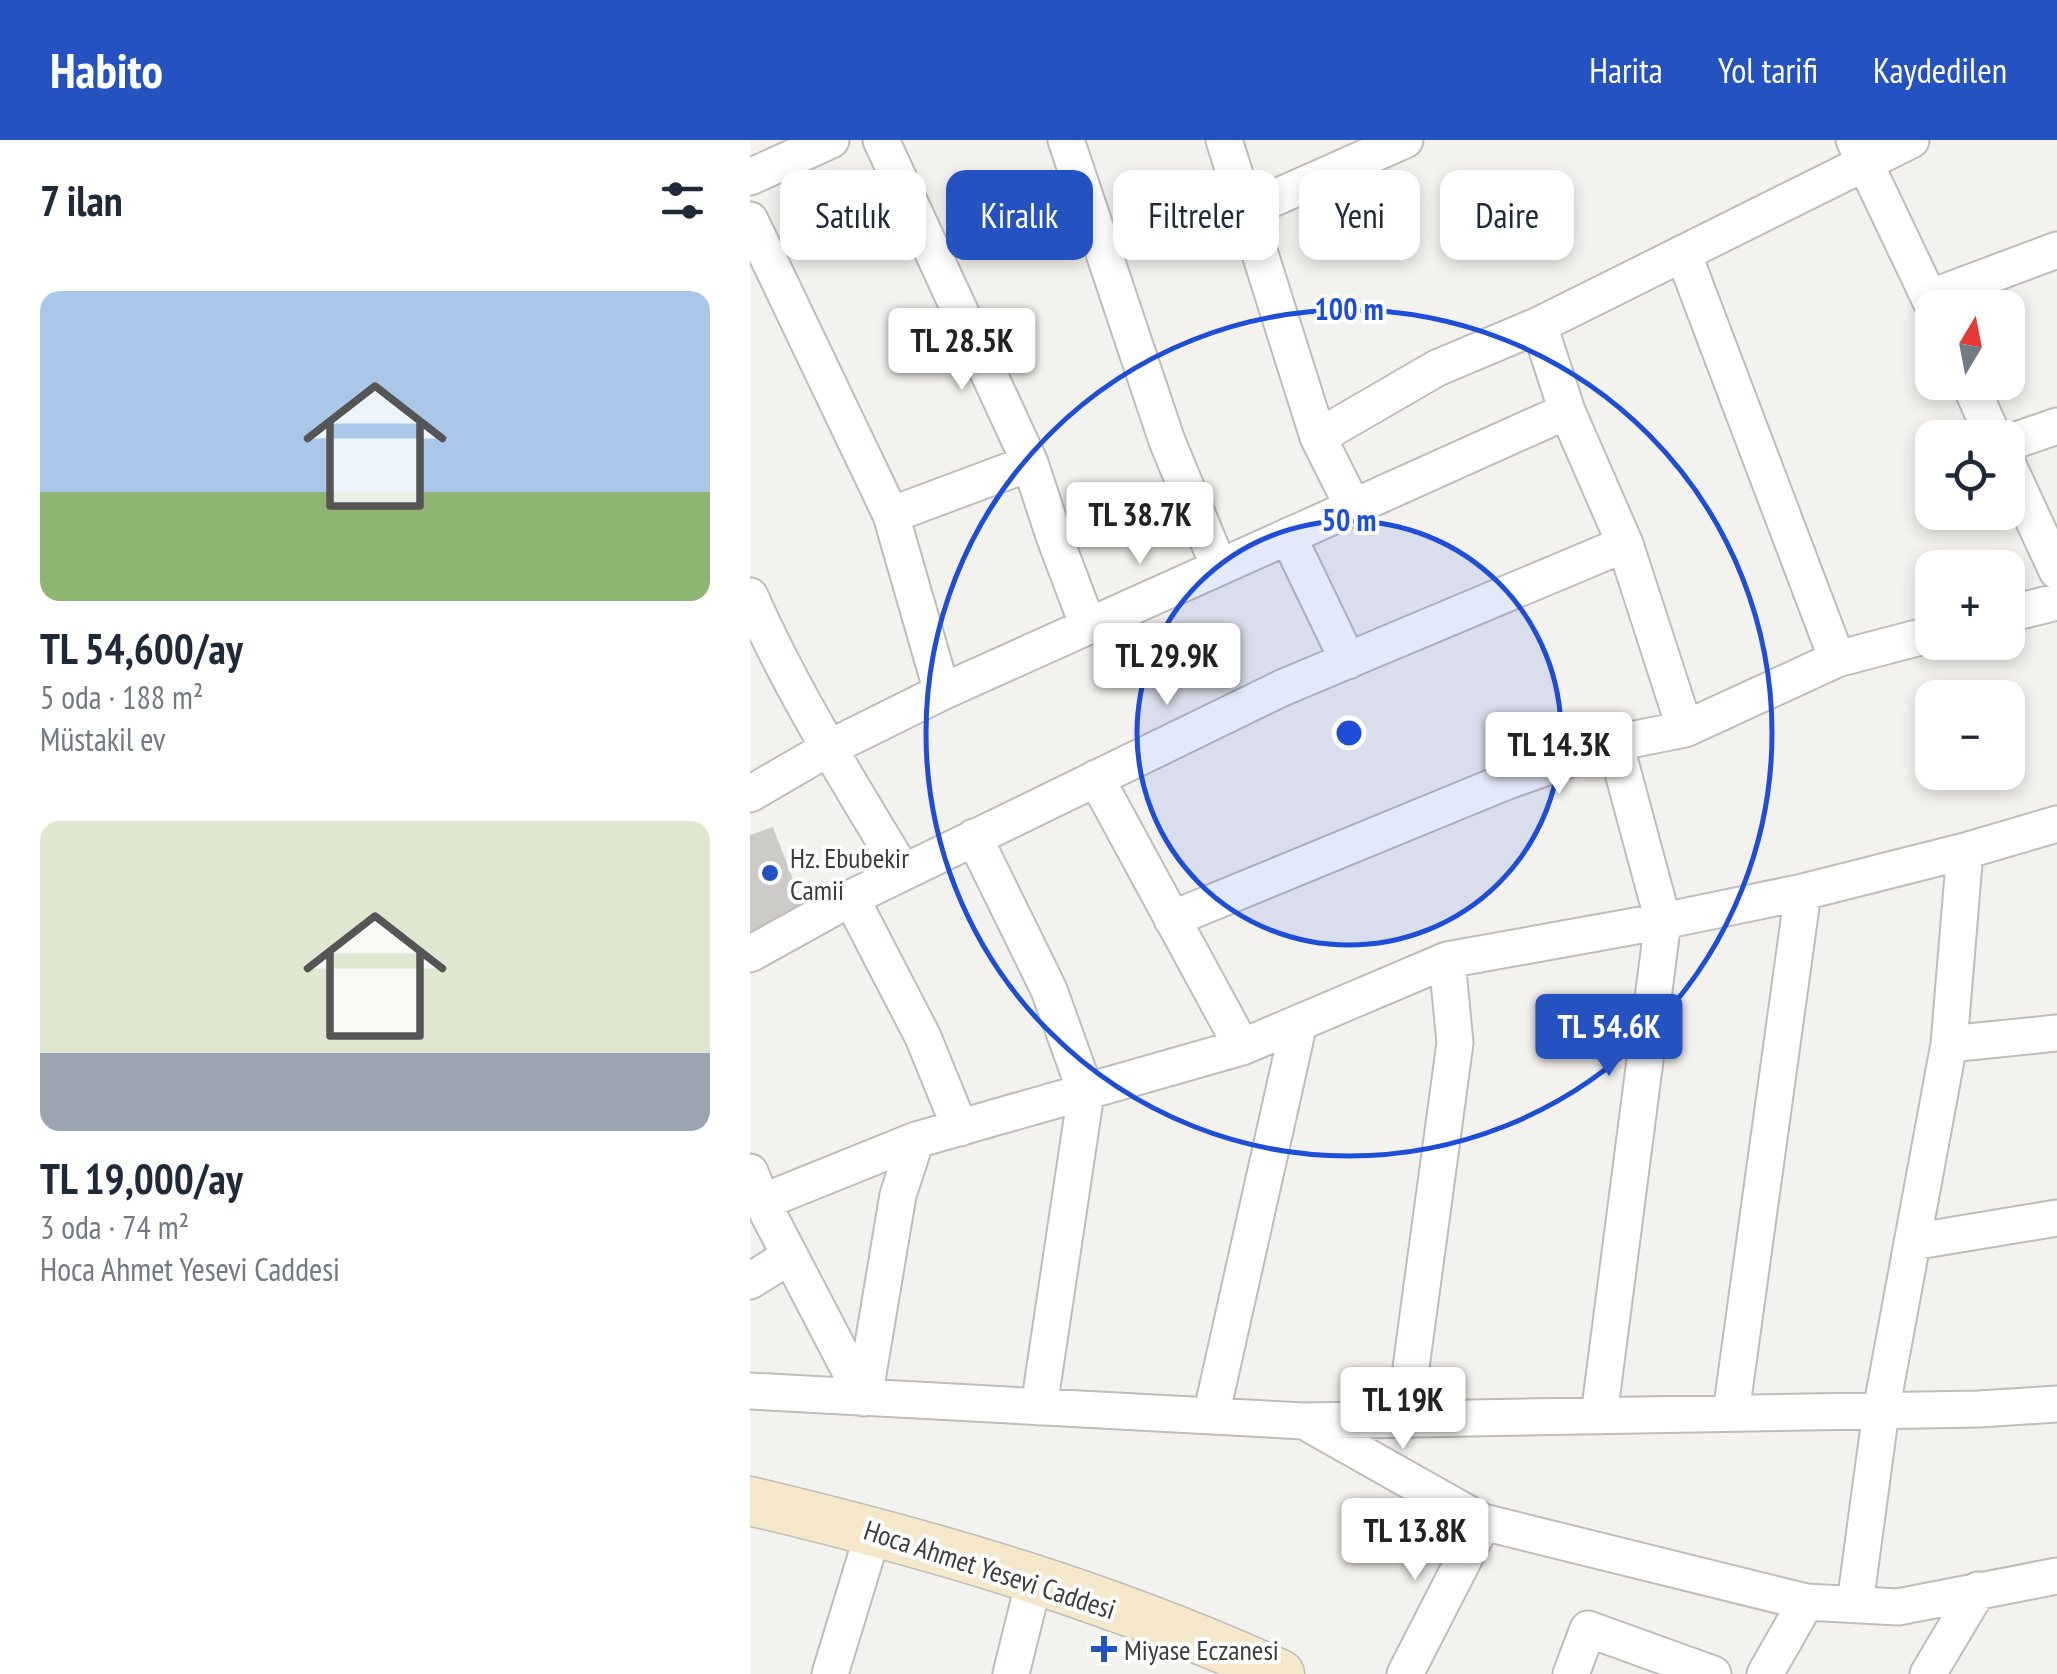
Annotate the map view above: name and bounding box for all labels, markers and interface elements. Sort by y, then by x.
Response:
text: Habito [50,39,163,101]
text: Harita [1589,47,1663,93]
text: Yol tarifi [1718,47,1818,93]
text: Kaydedilen [1873,47,2007,93]
chip: Satılık [780,170,926,260]
chip: Kiralık [946,170,1093,260]
chip: Filtreler [1113,170,1279,260]
chip: Yeni [1299,170,1420,260]
chip: Daire [1440,170,1574,260]
text: 7 ilan [40,173,123,228]
icon: filters [655,173,710,228]
text: 100 m [1314,289,1384,328]
north arrow [1915,290,2025,400]
map controls [1915,290,2025,790]
pin: TL 28.5K [859,308,1065,393]
text: TL 28.5K [910,319,1014,361]
icon: home [285,356,465,536]
button: locate [1915,420,2025,530]
pin: TL 38.7K [1037,482,1243,567]
text: TL 38.7K [1088,493,1192,535]
text: 50 m [1322,500,1376,539]
button: + [1915,550,2025,660]
text: TL 54,600/ay [40,621,243,676]
pin: TL 29.9K [1064,623,1270,708]
text: TL 29.9K [1115,634,1219,676]
text: 5 oda · 188 m² [40,676,203,718]
button: − [1915,680,2025,790]
pin: TL 14.3K [1456,712,1662,797]
centre of rings [1331,715,1367,751]
text: Müstakil ev [40,718,165,760]
text: TL 14.3K [1507,723,1611,765]
place label: Hz. Ebubekir Camii [790,839,909,908]
marker: Hz. Ebubekir Camii [759,862,781,884]
icon: home [285,886,465,1066]
pin: TL 54.6K [1506,994,1712,1079]
text: TL 54.6K [1557,1005,1661,1047]
text: TL 19,000/ay [40,1151,243,1206]
text: 3 oda · 74 m² [40,1206,189,1248]
text: Hoca Ahmet Yesevi Caddesi [40,1248,340,1290]
pin: TL 19K [1322,1367,1484,1452]
text: TL 19K [1362,1378,1444,1420]
pin: TL 13.8K [1312,1498,1518,1583]
text: TL 13.8K [1363,1509,1467,1551]
street label: Hoca Ahmet Yesevi Caddesi [859,1511,1121,1627]
place label: Miyase Eczanesi [1124,1631,1279,1668]
marker: Miyase Eczanesi [1093,1638,1115,1660]

